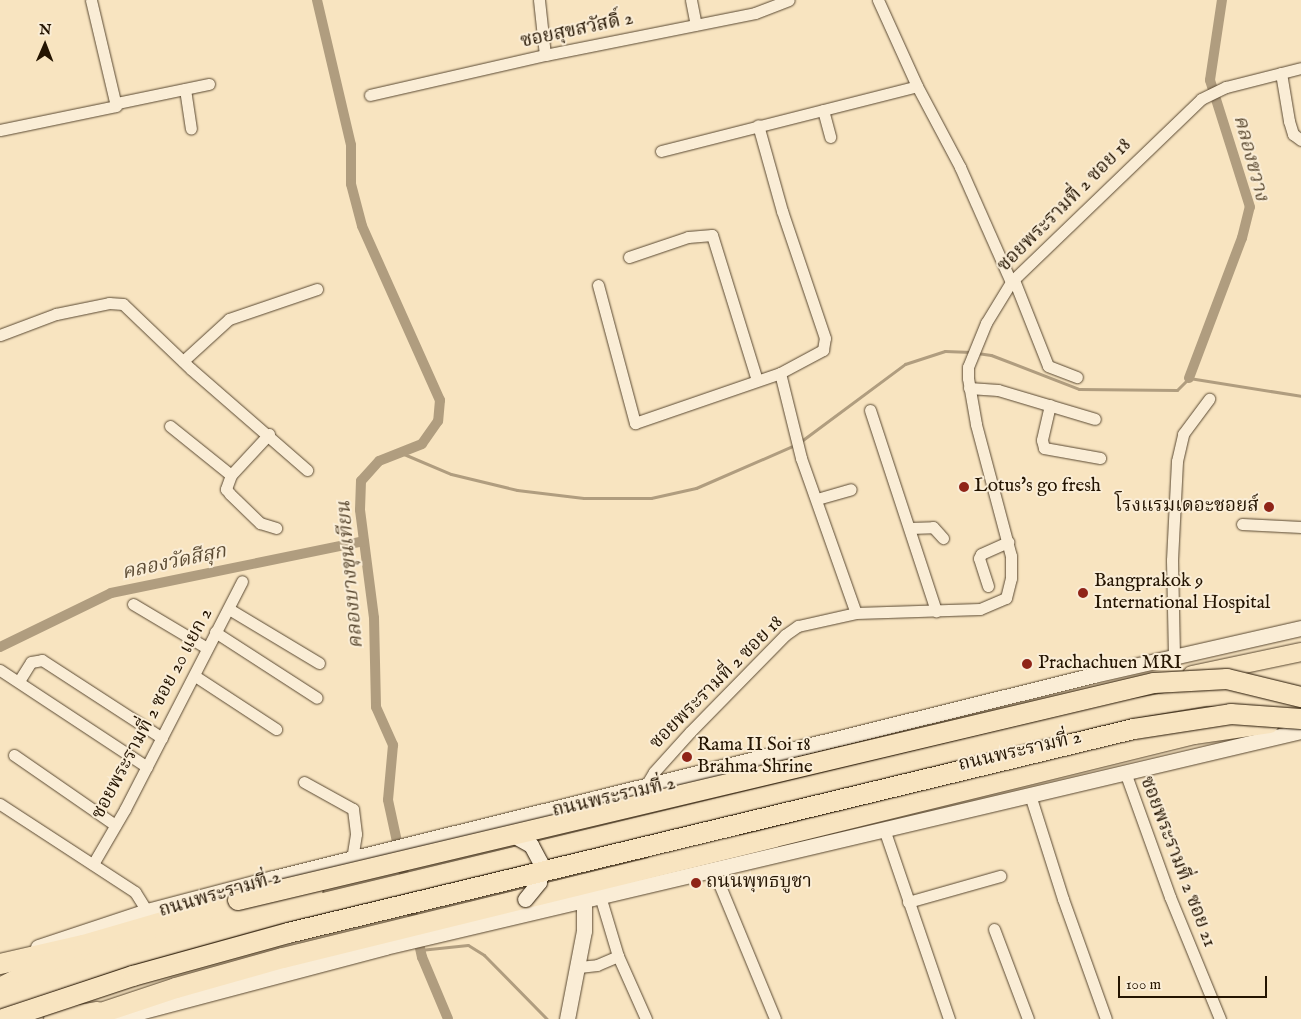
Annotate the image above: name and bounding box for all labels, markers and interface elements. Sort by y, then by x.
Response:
street label: ซอยสุขสวัสดิ์ 2 [519,8,635,54]
north arrow [20,20,70,70]
text: N [39,21,51,39]
water label: คลองขวาง [1228,112,1274,204]
street label: ซอยพระรามที่ 2 ซอย 18 [993,134,1137,278]
place label: Lotus's go fresh [974,476,1101,498]
marker: Lotus's go fresh [958,481,970,493]
place label: โรงแรมเดอะชอยส์ [1115,496,1259,518]
water label: คลองบางขุนเทียน [332,500,368,650]
marker: โรงแรมเดอะชอยส์ [1263,501,1275,513]
water label: คลองวัดสีสุก [120,539,228,585]
place label: Bangprakok 9 International Hospital [1094,571,1270,615]
marker: Bangprakok 9 International Hospital [1076,586,1090,600]
street label: ซอยพระรามที่ 2 ซอย 20 แยก 2 [88,605,218,823]
street label: ซอยพระรามที่ 2 ซอย 18 [645,611,789,755]
place label: Prachachuen MRI [1038,653,1182,675]
marker: Prachachuen MRI [1020,657,1034,671]
street label: ถนนพระรามที่ 2 [956,727,1084,777]
place label: Rama II Soi 18 Brahma Shrine [697,735,813,779]
marker: Rama II Soi 18 Brahma Shrine [681,751,693,763]
street label: ถนนพระรามที่ 2 [550,773,678,823]
street label: ซอยพระรามที่ 2 ซอย 21 [1134,773,1220,951]
street label: ถนนพระรามที่ 2 [156,867,284,923]
place label: ถนนพุทธบูชา [706,872,812,894]
marker: ถนนพุทธบูชา [690,877,702,889]
scale bar [1121,966,1270,998]
text: 100 m [1126,975,1161,994]

